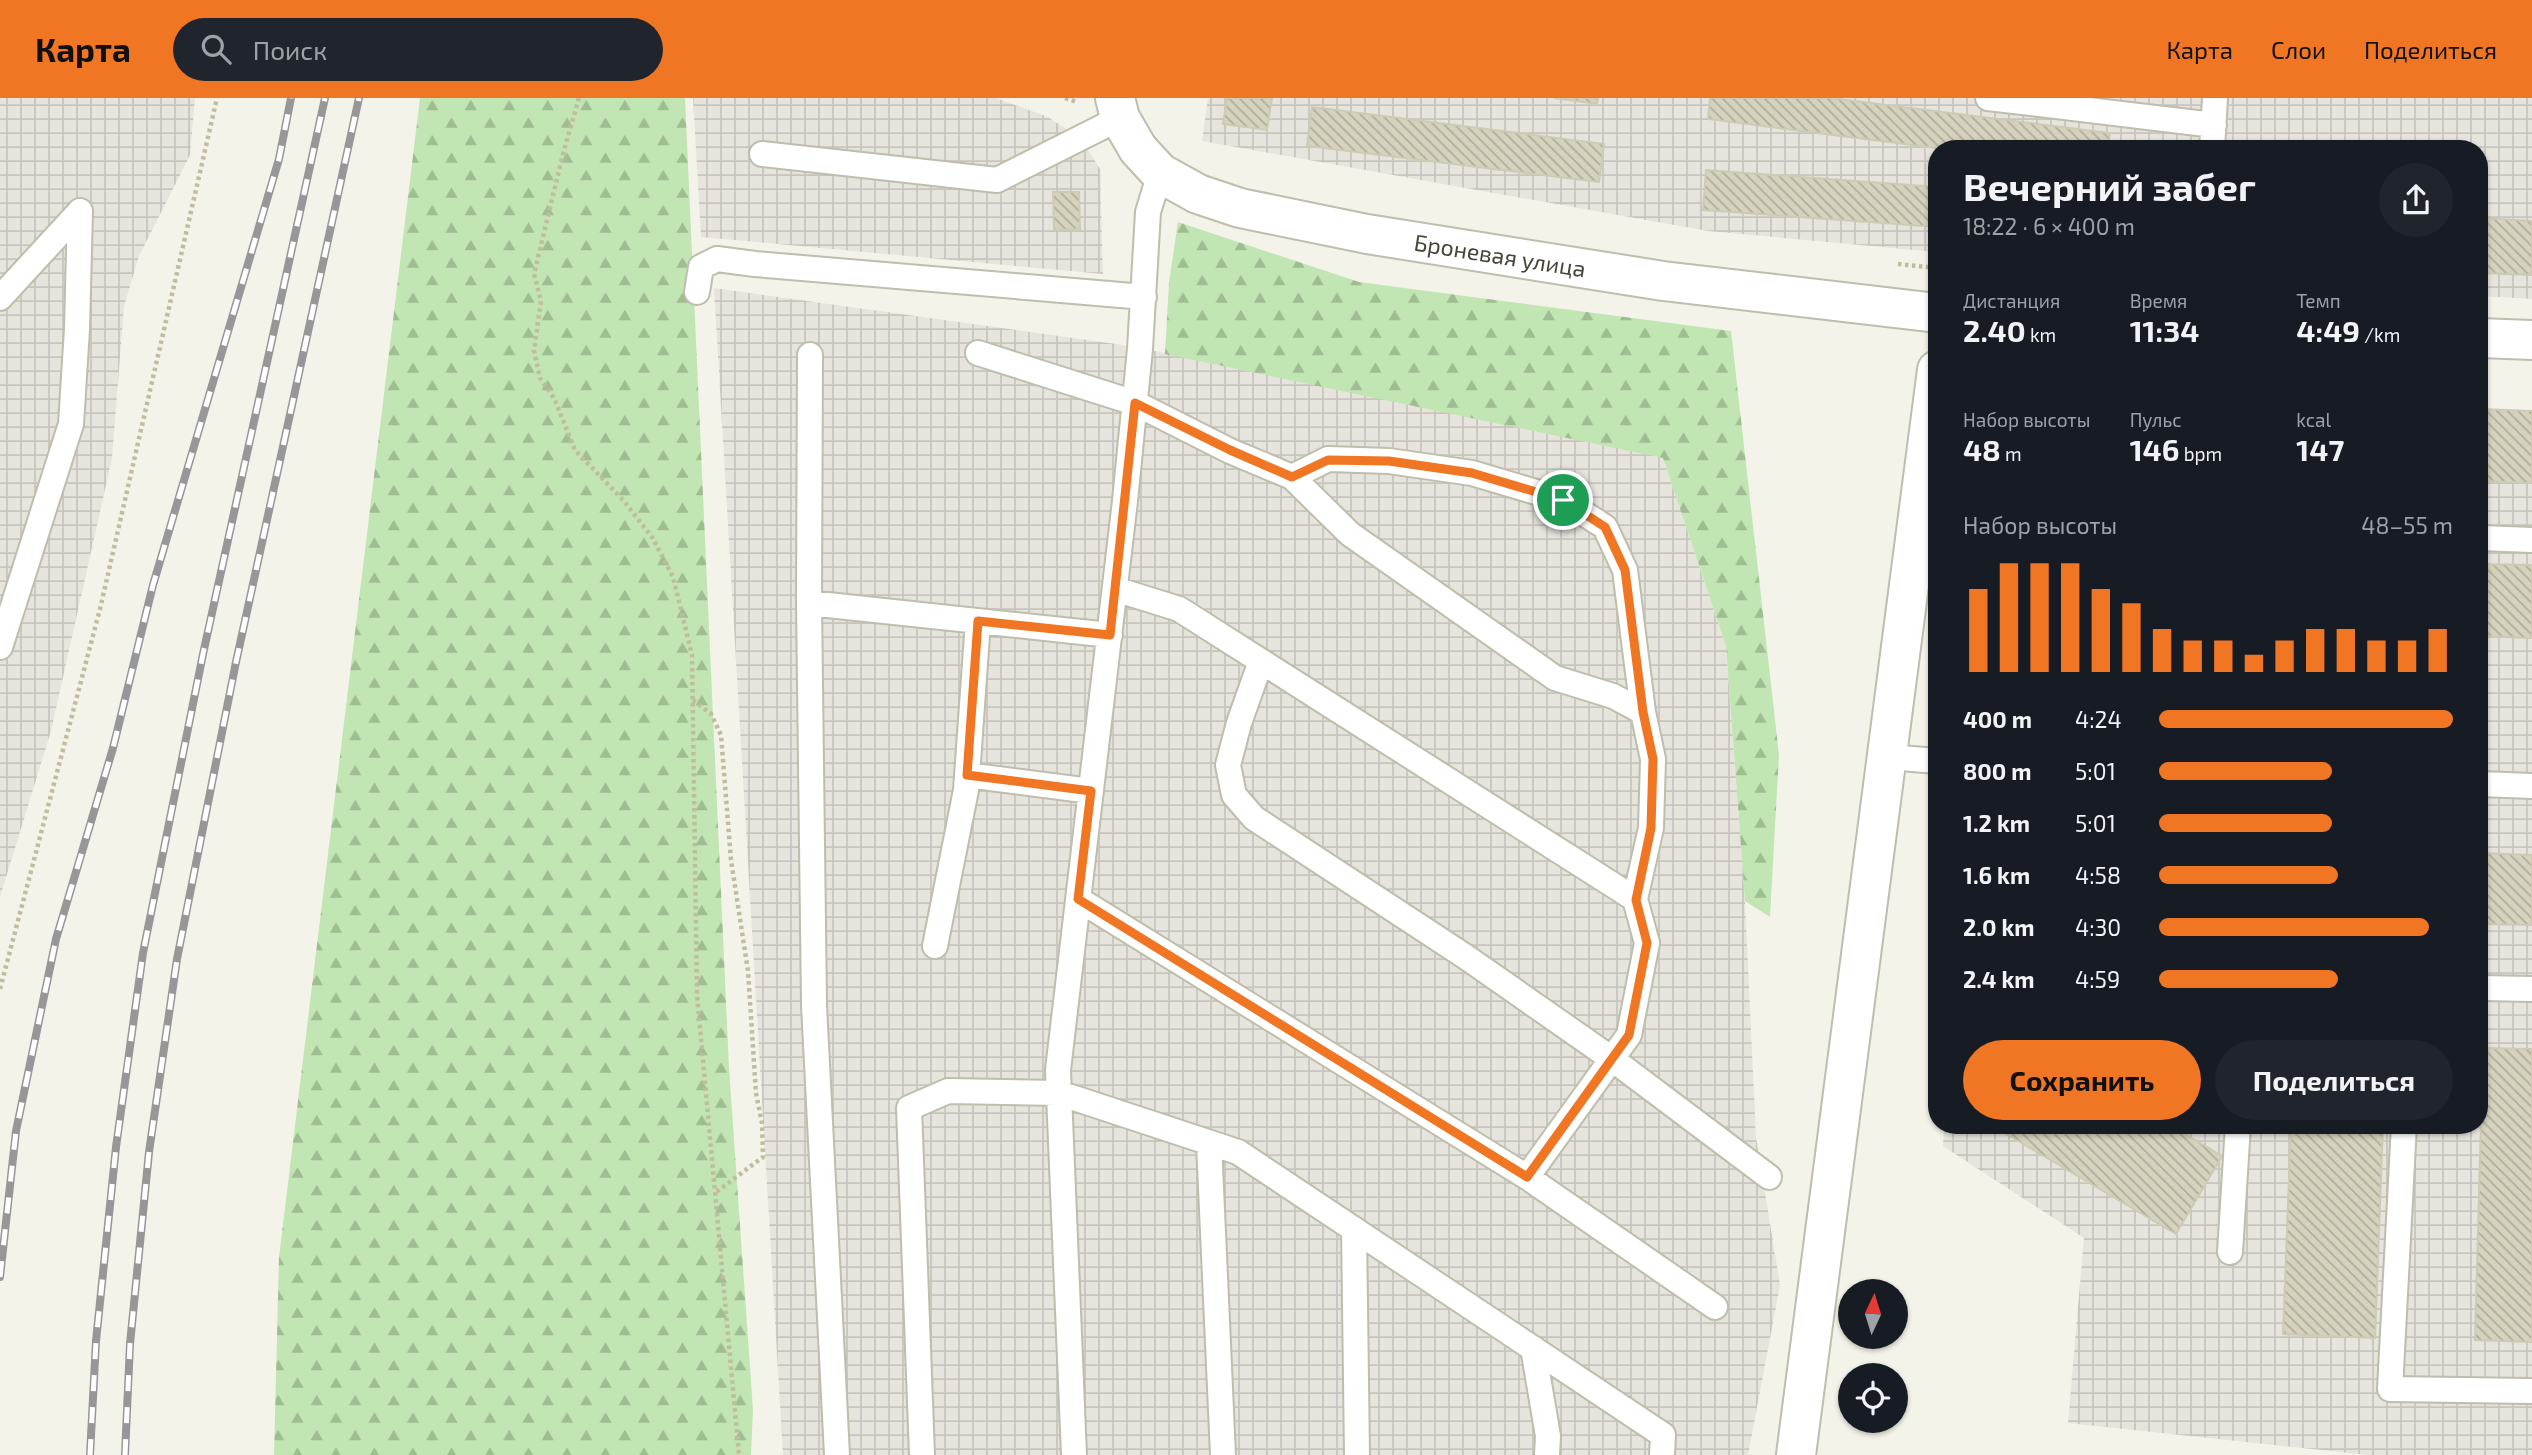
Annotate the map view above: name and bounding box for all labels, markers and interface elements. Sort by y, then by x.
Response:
search box [173,18,663,81]
text: Карта [35,29,131,69]
icon: search [197,30,235,68]
text: Поиск [253,34,327,65]
text: Карта [2166,35,2233,64]
text: Слои [2271,35,2326,64]
text: Поделиться [2364,35,2497,64]
text: Вечерний забег [1963,163,2256,209]
button: share [2379,163,2453,237]
text: 18:22 · 6 × 400 m [1963,212,2135,240]
street label: Броневая улица [1412,228,1588,283]
text: Дистанция [1963,289,2060,312]
text: Время [2130,289,2187,312]
text: Темп [2296,289,2341,312]
text: 2.40 [1963,312,2026,348]
text: 11:34 [2130,312,2199,348]
text: 4:49 [2296,312,2360,348]
text: km [2026,323,2056,346]
text: /km [2360,323,2400,346]
text: Набор высоты [1963,408,2090,431]
text: Пульс [2130,408,2182,431]
text: kcal [2296,408,2331,431]
text: 48 [1963,431,2001,467]
text: 146 [2130,431,2179,467]
text: 147 [2296,431,2344,467]
text: m [2001,442,2022,465]
text: bpm [2179,442,2222,465]
pin [1533,470,1593,530]
icon: arrive [1544,481,1582,519]
text: Набор высоты [1963,511,2117,539]
text: 48–55 m [2361,511,2453,539]
text: 400 m [1963,705,2032,733]
text: 4:24 [2075,705,2122,733]
text: 800 m [1963,757,2032,785]
text: 5:01 [2075,757,2116,785]
text: 1.2 km [1963,809,2030,837]
text: 5:01 [2075,809,2116,837]
text: 1.6 km [1963,861,2030,889]
text: 4:58 [2075,861,2121,889]
text: 2.0 km [1963,913,2035,941]
text: 4:30 [2075,913,2121,941]
text: 2.4 km [1963,965,2035,993]
text: 4:59 [2075,965,2120,993]
button: Сохранить [1963,1040,2201,1120]
button: Поделиться [2215,1040,2453,1120]
north arrow [1838,1279,1908,1349]
map controls [1838,1279,1908,1433]
button: locate [1838,1363,1908,1433]

